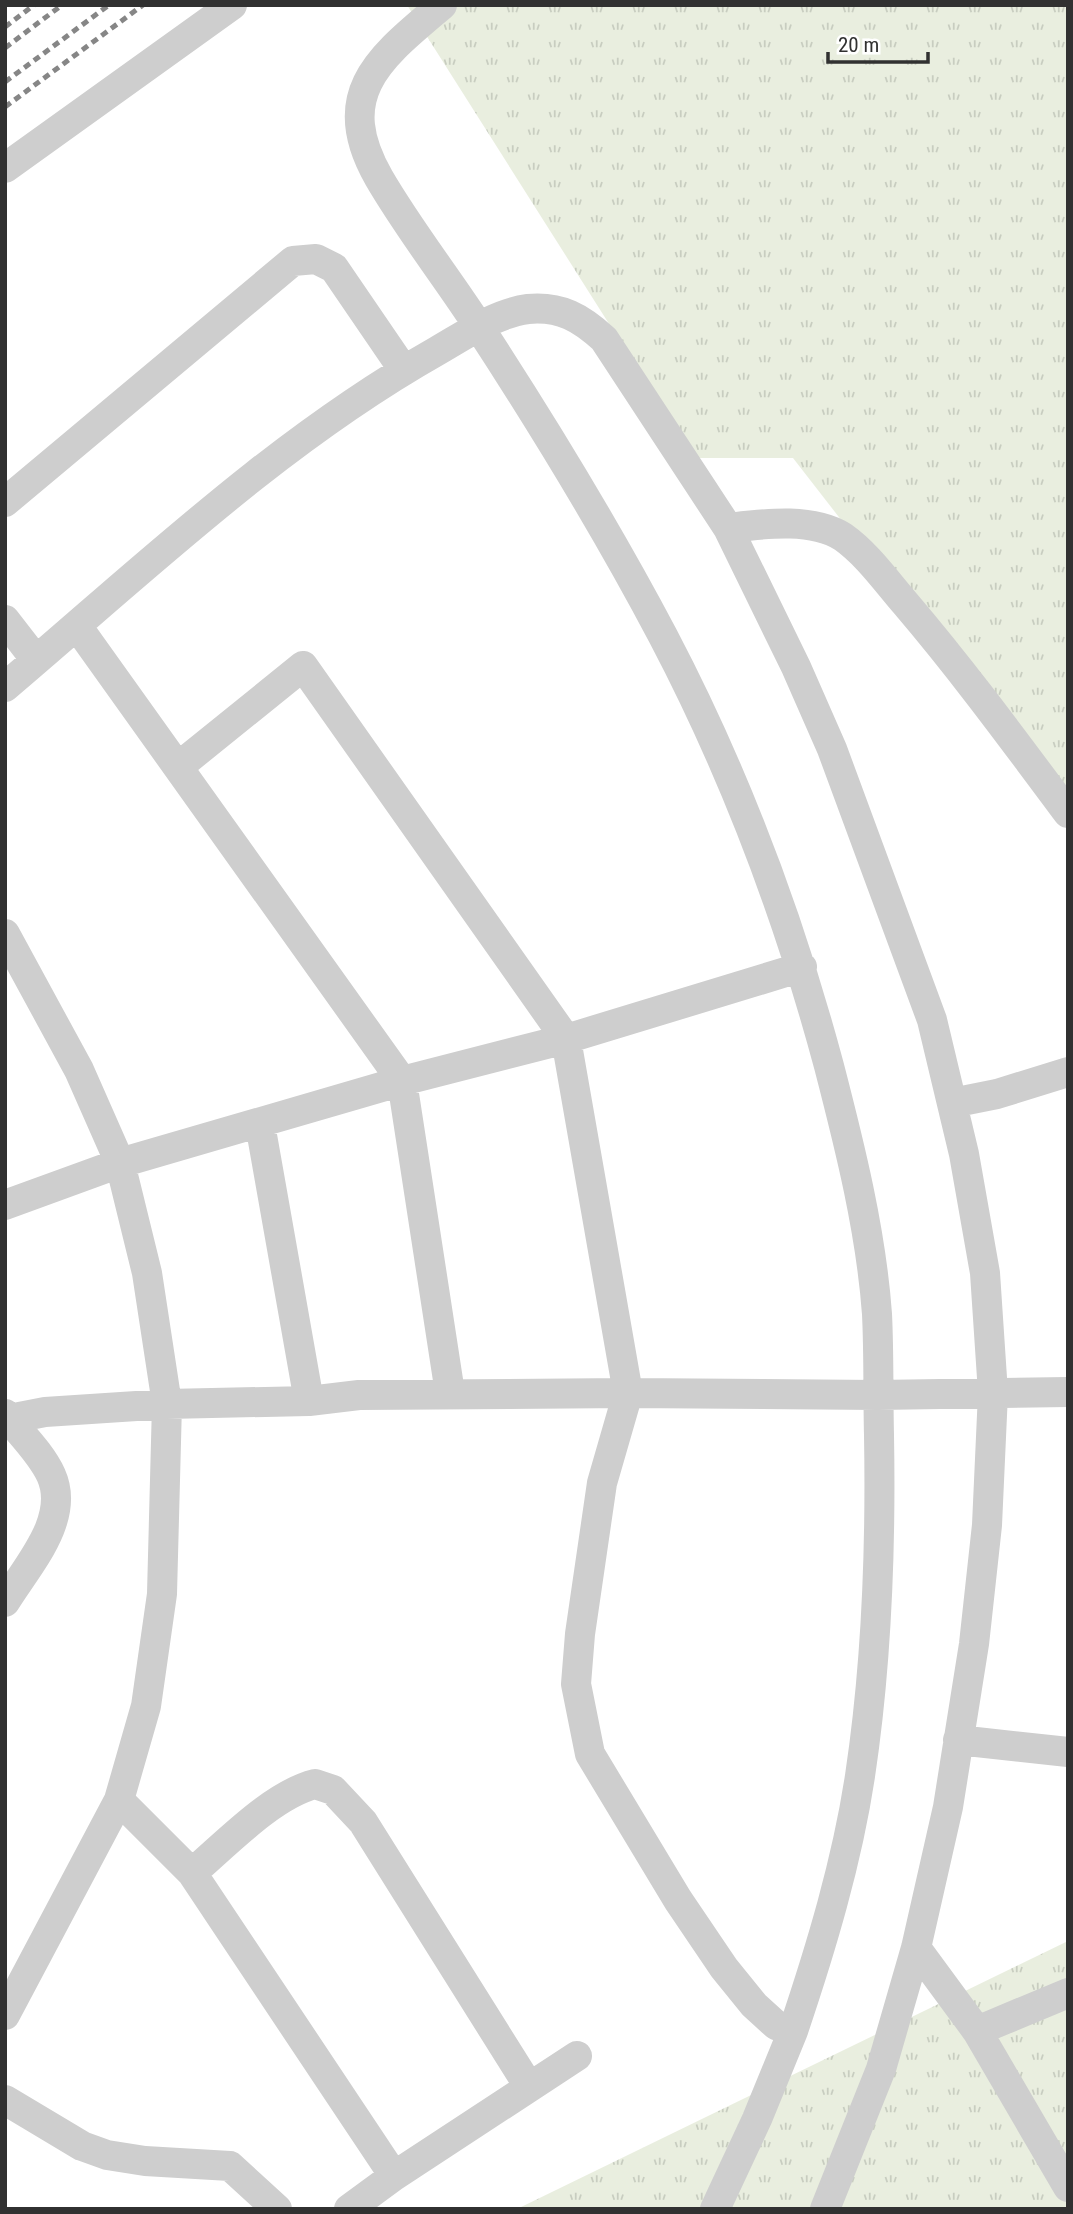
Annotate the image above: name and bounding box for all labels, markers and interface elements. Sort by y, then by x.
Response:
scale bar [828,21,928,65]
text: 20 m [838,33,879,57]

